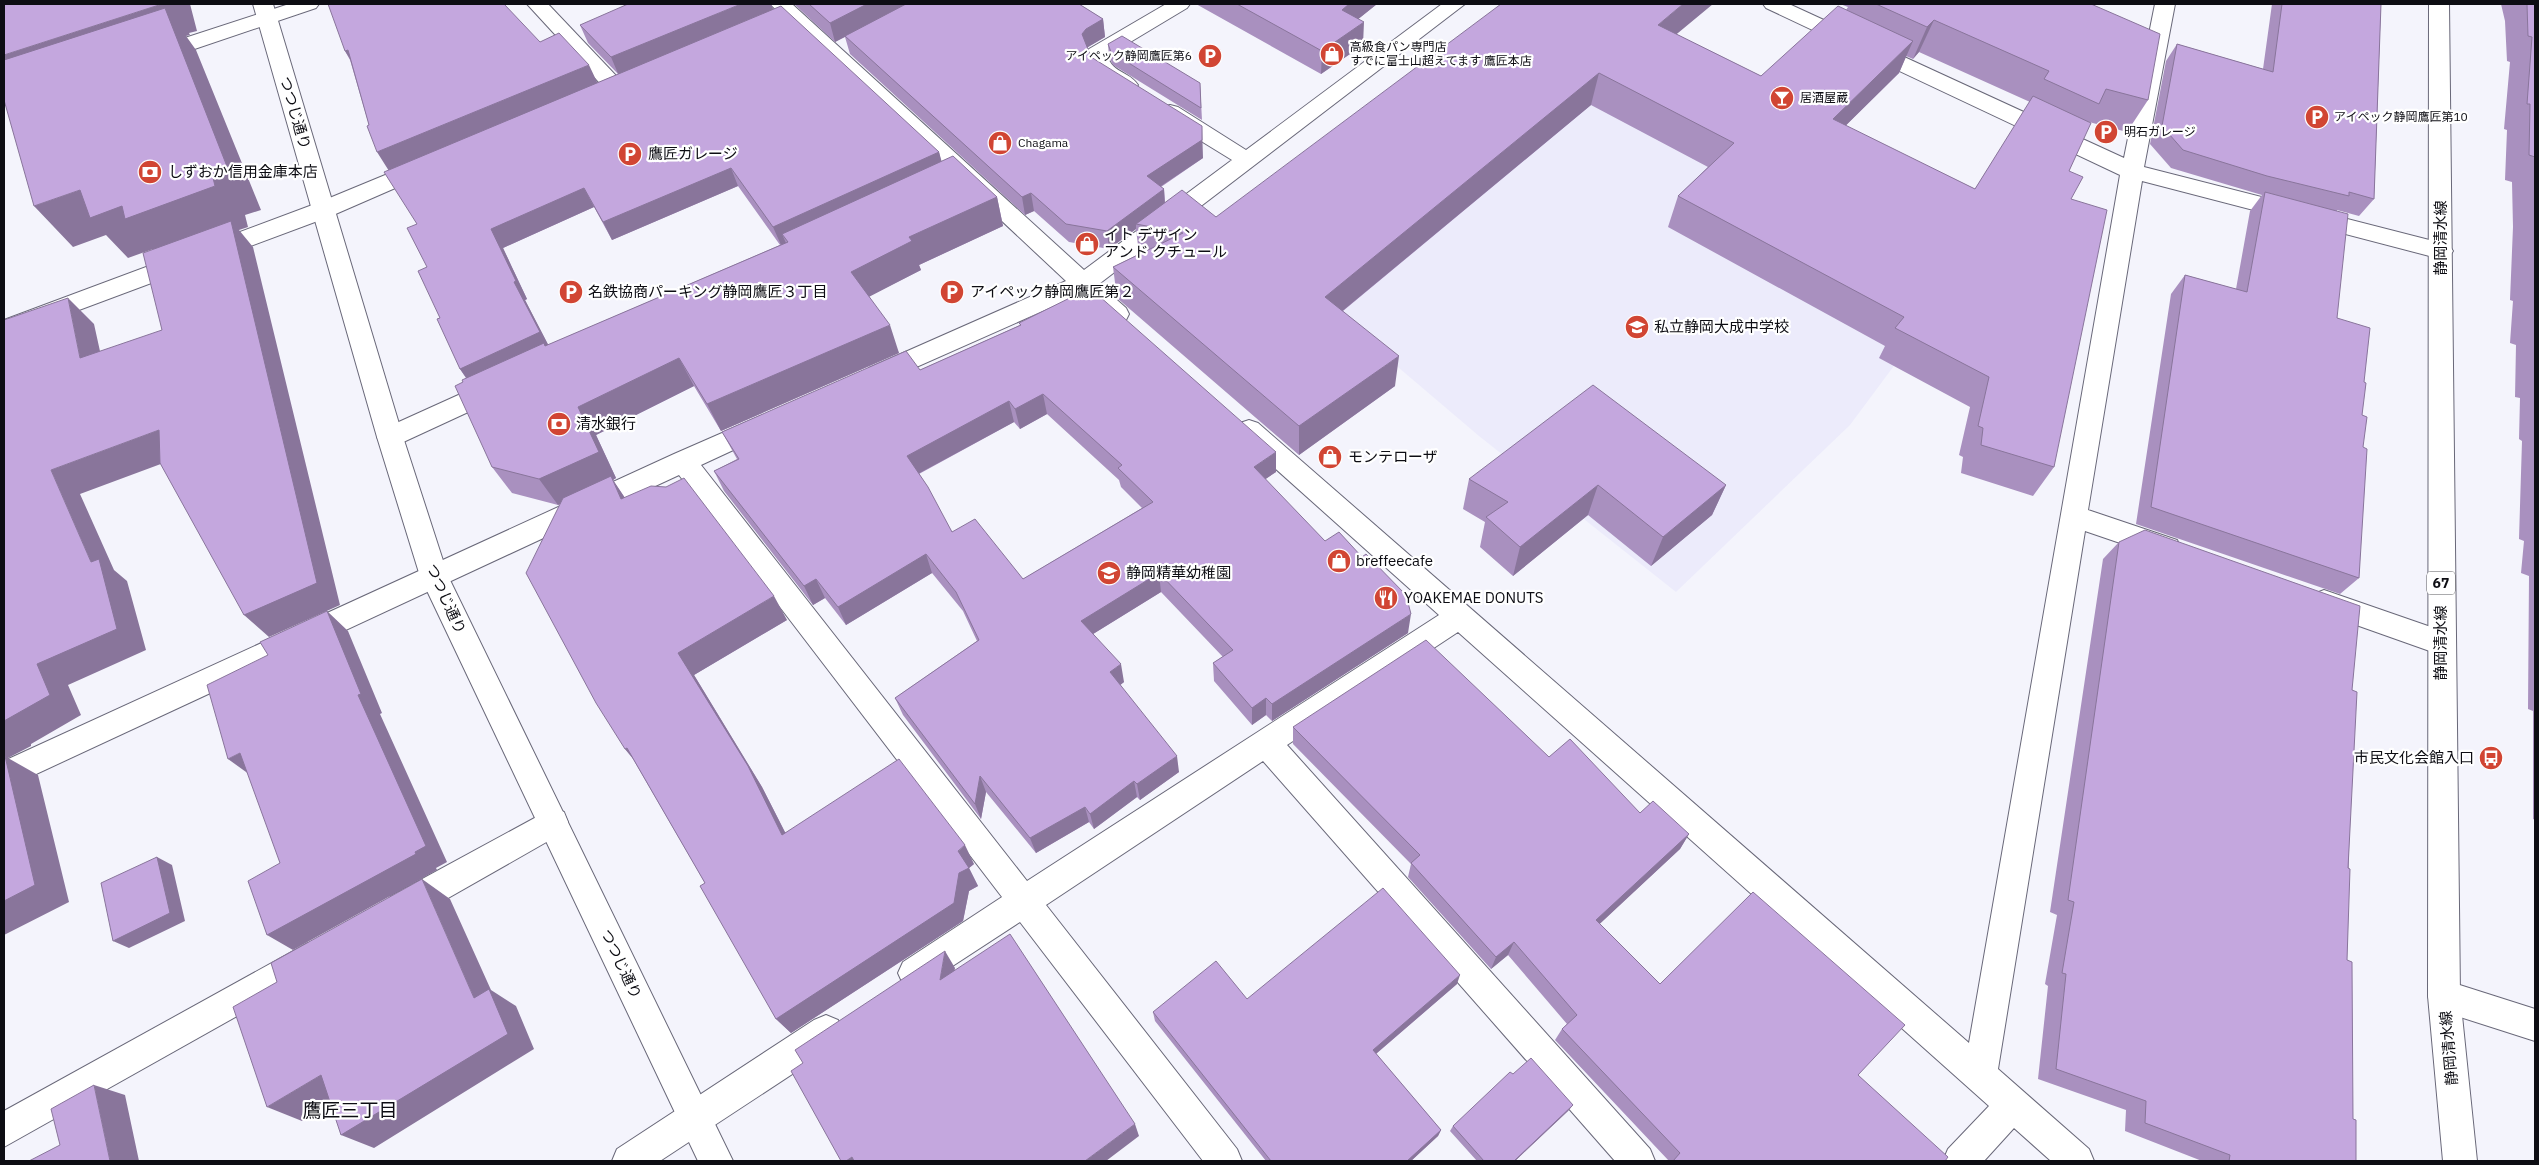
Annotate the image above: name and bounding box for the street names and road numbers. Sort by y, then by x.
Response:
street label: つつじ通り [276,74,315,152]
street label: 静岡清水線 [2431,200,2450,276]
street label: つつじ通り [423,561,470,637]
road number: 67 [2427,572,2455,594]
street label: 静岡清水線 [2431,605,2450,681]
street label: つつじ通り [597,926,646,1002]
street label: 静岡清水線 [2436,1010,2461,1086]

